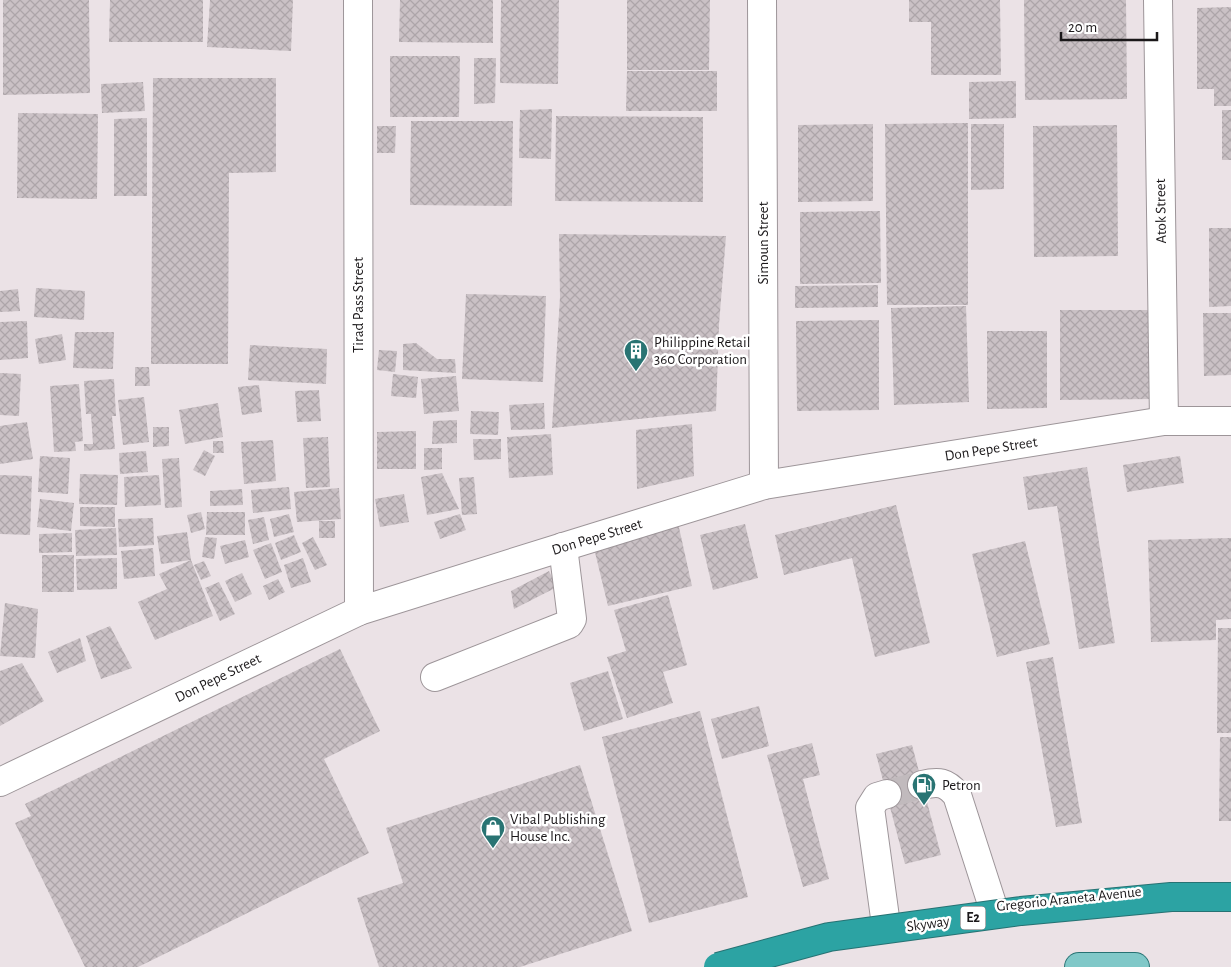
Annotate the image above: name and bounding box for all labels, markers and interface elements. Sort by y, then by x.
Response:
scale bar [1061,10,1157,42]
text: 20 m [1068,20,1097,35]
street label: Atok Street [1153,178,1169,244]
street label: Simoun Street [756,201,771,285]
street label: Tirad Pass Street [351,257,366,353]
place label: Philippine Retail 360 Corporation [654,335,750,367]
building icon: Philippine Retail 360 Corporation [623,338,649,372]
street label: Don Pepe Street [944,434,1039,464]
street label: Don Pepe Street [550,516,644,558]
street label: Don Pepe Street [173,651,264,705]
fuel station icon: Petron [911,772,937,806]
place label: Petron [942,778,981,793]
place label: Vibal Publishing House Inc. [510,812,606,844]
shop icon: Vibal Publishing House Inc. [480,815,506,849]
street label: Gregorio Araneta Avenue [996,884,1142,914]
road number: E2 [960,906,986,930]
street label: Skyway [906,913,951,934]

